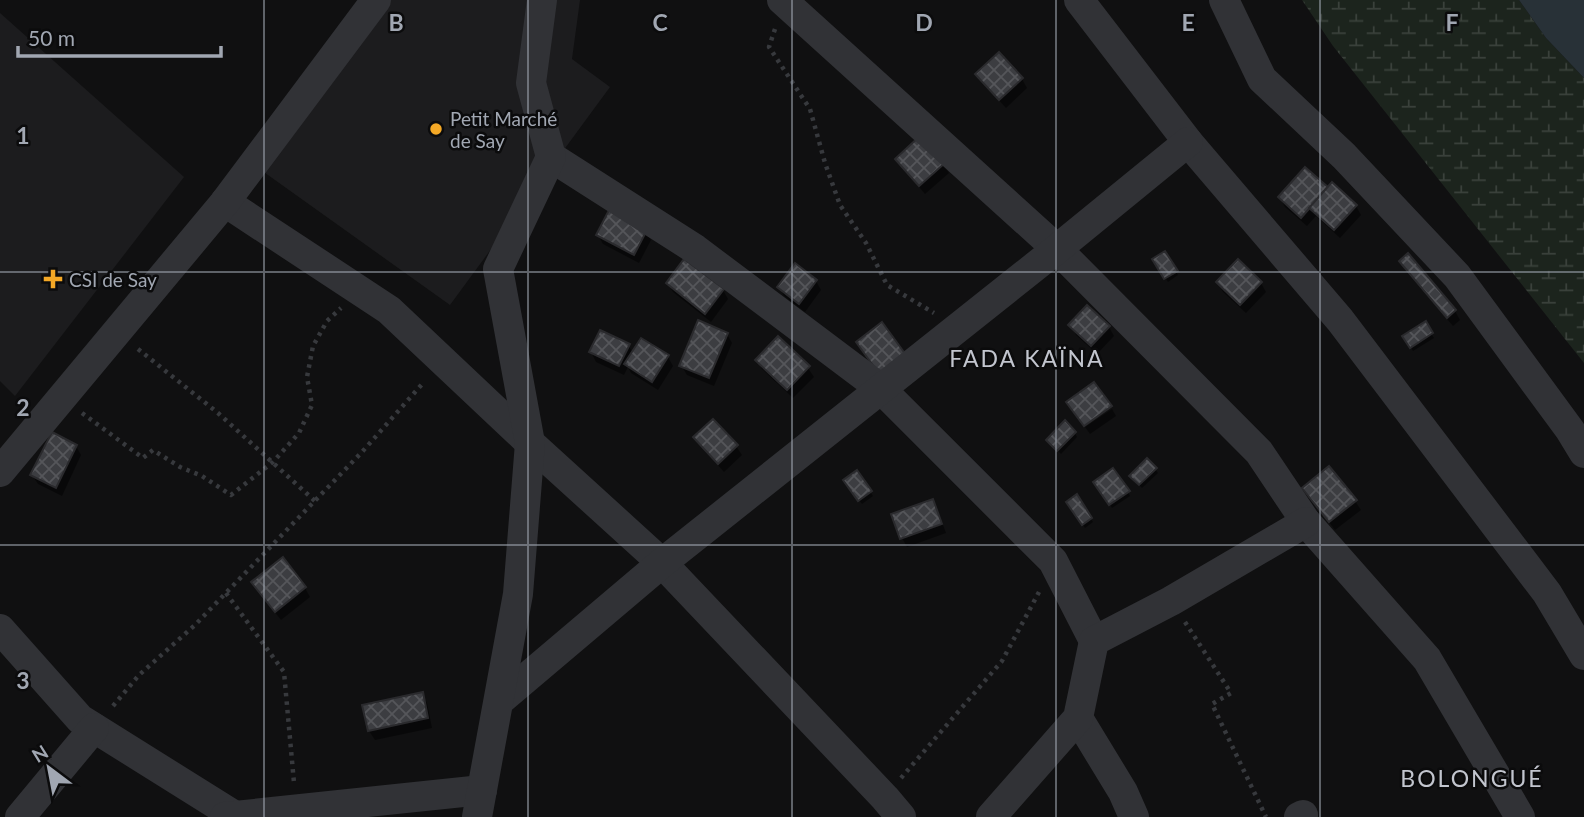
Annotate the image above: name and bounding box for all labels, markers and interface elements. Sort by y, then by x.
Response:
text: B [388,8,404,36]
text: C [652,8,668,36]
text: D [915,8,933,36]
text: E [1181,8,1195,36]
text: F [1445,8,1459,36]
scale bar [18,14,220,58]
text: 50 m [28,25,75,50]
place label: Petit Marché de Say [450,107,557,152]
text: 1 [16,121,30,149]
marker: Petit Marché de Say [428,121,444,137]
place label: CSI de Say [69,268,157,291]
marker: CSI de Say [43,269,63,289]
district label: FADA KAÏNA [949,344,1105,372]
text: 2 [16,393,30,421]
text: 3 [16,666,30,694]
north arrow [14,733,84,803]
text: N [27,740,52,767]
district label: BOLONGUÉ [1400,764,1544,792]

